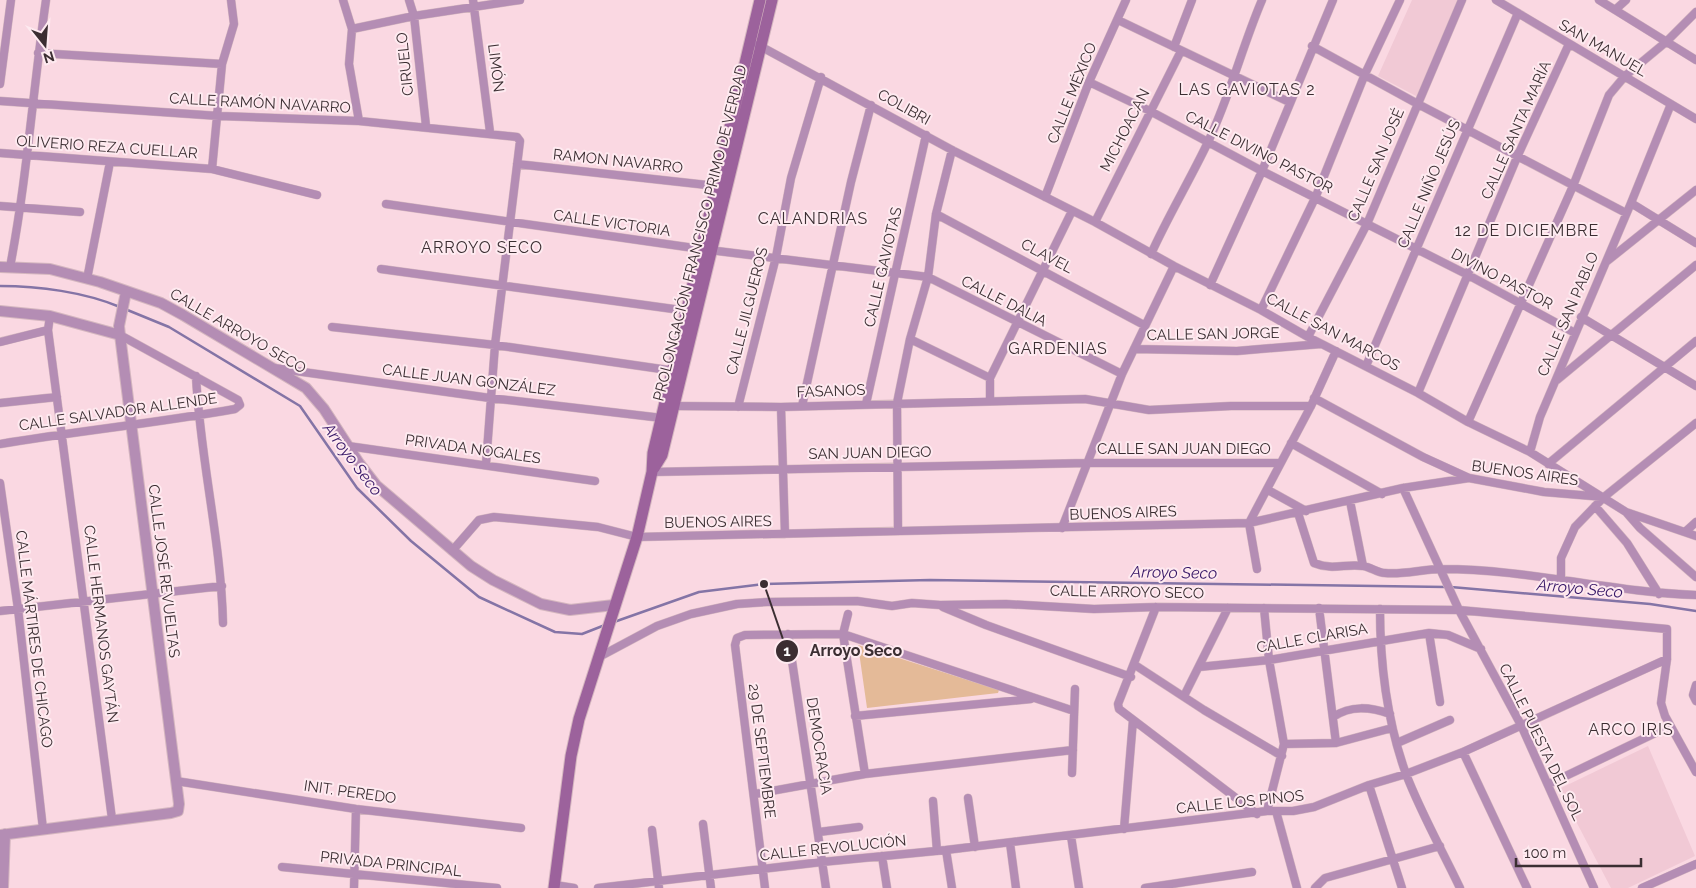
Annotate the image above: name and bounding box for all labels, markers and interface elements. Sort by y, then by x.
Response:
street label: SAN MANUEL [1556,16,1650,81]
north arrow [20,20,70,70]
street label: CIRUELO [393,31,417,97]
street label: CALLE MÉXICO [1043,40,1101,146]
street label: LIMÓN [484,43,508,93]
text: N [41,48,56,67]
street label: CALLE SANTA MARÍA [1477,58,1555,202]
street label: PROLONGACIÓN FRANCISCO PRIMO DE VERDAD [649,63,751,403]
district label: LAS GAVIOTAS 2 [1179,80,1316,99]
street label: COLIBRI [875,85,933,129]
street label: MICHOACAN [1096,85,1154,175]
street label: CALLE RAMÓN NAVARRO [169,89,351,117]
street label: CALLE SAN JOSÉ [1344,106,1408,224]
street label: CALLE DIVINO PASTOR [1182,107,1336,197]
street label: CALLE NIÑO JESÚS [1394,117,1464,251]
street label: OLIVERIO REZA CUELLAR [16,132,198,162]
street label: RAMON NAVARRO [552,145,684,177]
street label: CALLE GAVIOTAS [860,205,906,329]
street label: CALLE VICTORIA [552,206,672,240]
district label: CALANDRIAS [758,209,868,228]
district label: 12 DE DICIEMBRE [1455,221,1599,240]
street label: CLAVEL [1018,235,1076,277]
district label: ARROYO SECO [421,238,543,257]
street label: CALLE JILGUEROS [722,245,772,377]
street label: DIVINO PASTOR [1448,245,1556,313]
street label: CALLE SAN PABLO [1534,249,1602,379]
street label: CALLE DALIA [958,272,1050,330]
street label: CALLE ARROYO SECO [167,285,309,377]
street label: CALLE SAN MARCOS [1263,289,1403,375]
street label: CALLE SAN JORGE [1146,324,1280,344]
district label: GARDENIAS [1008,339,1108,358]
street label: CALLE JUAN GONZÁLEZ [381,360,557,400]
street label: FASANOS [796,381,866,401]
street label: CALLE SALVADOR ALLENDE [18,389,218,435]
water label: Arroyo Seco [318,418,386,500]
street label: PRIVADA NOGALES [404,431,542,467]
street label: CALLE SAN JUAN DIEGO [1097,440,1271,458]
street label: SAN JUAN DIEGO [808,443,932,463]
street label: BUENOS AIRES [1470,457,1580,489]
street label: CALLE JOSÉ REVUELTAS [144,483,184,659]
street label: BUENOS AIRES [1069,502,1177,524]
street label: BUENOS AIRES [664,512,772,532]
street label: CALLE HERMANOS GAYTÁN [80,524,122,724]
street label: CALLE MÁRTIRES DE CHICAGO [12,529,56,749]
water label: Arroyo Seco [1130,562,1217,583]
water label: Arroyo Seco [1535,575,1624,602]
street label: CALLE ARROYO SECO [1050,582,1204,602]
street label: CALLE CLARISA [1255,619,1369,657]
callout: Arroyo Seco [775,635,912,666]
text: Arroyo Seco [810,641,903,660]
text: 1 [783,642,791,660]
street label: CALLE PUESTA DEL SOL [1495,661,1587,824]
street label: 29 DE SEPTIEMBRE [745,683,779,819]
street label: DEMOCRACIA [802,696,836,796]
district label: ARCO IRIS [1588,720,1674,739]
street label: INIT. PEREDO [303,777,397,807]
street label: CALLE LOS PINOS [1175,786,1305,818]
street label: CALLE REVOLUCIÓN [759,831,907,865]
scale bar [1516,836,1641,868]
text: 100 m [1524,844,1566,862]
street label: PRIVADA PRINCIPAL [319,848,463,880]

